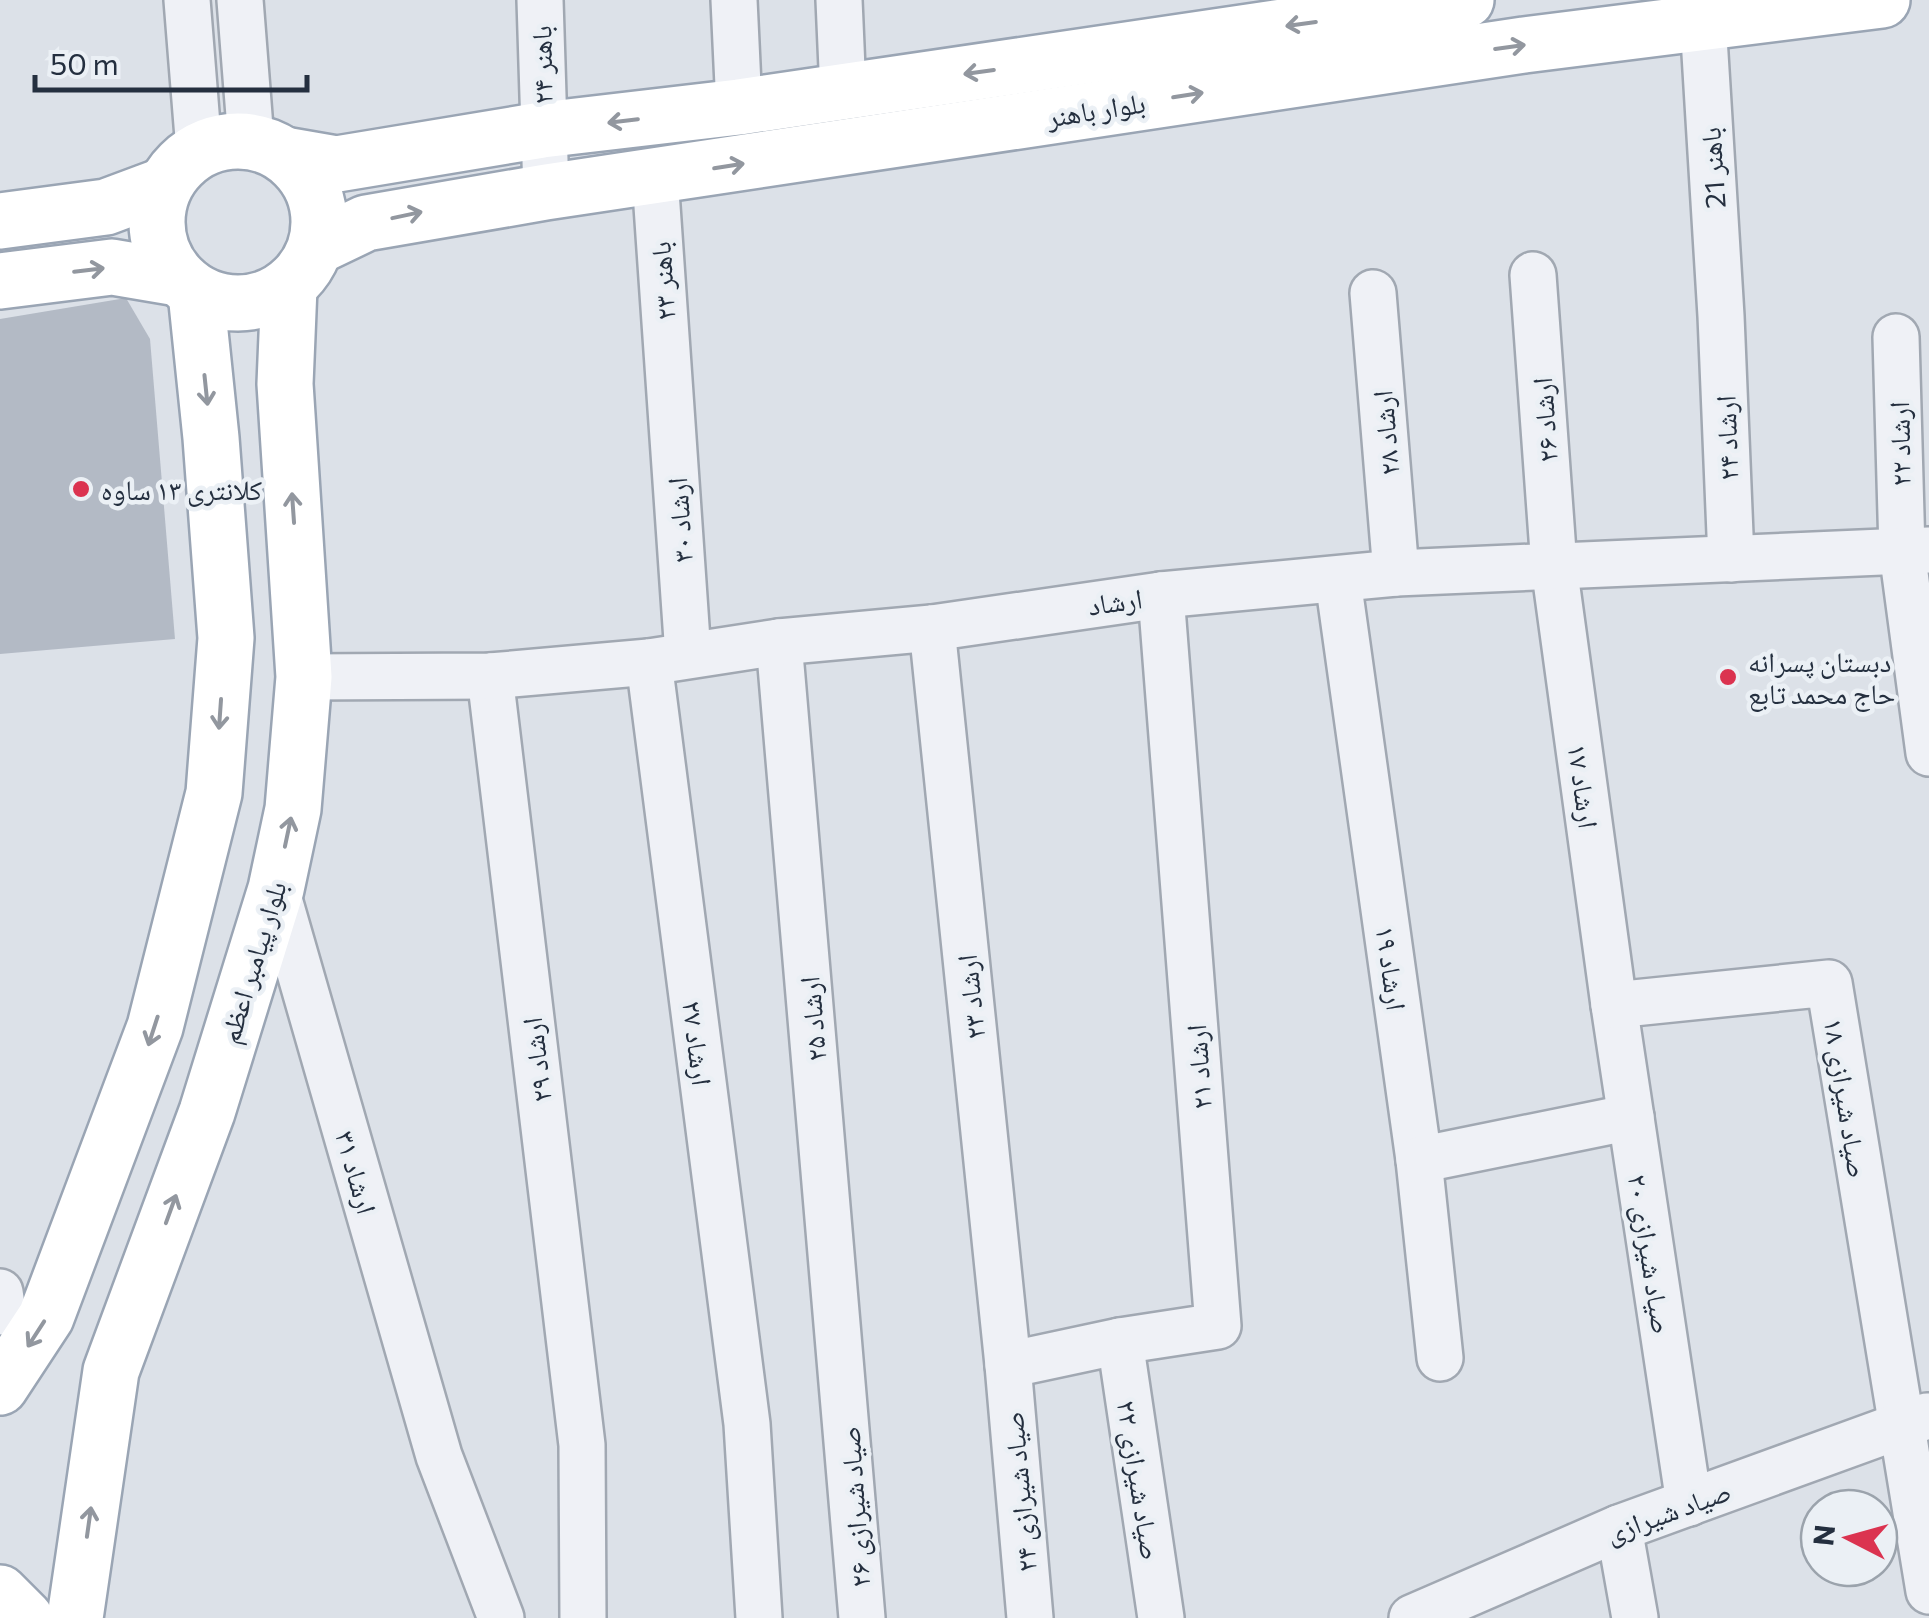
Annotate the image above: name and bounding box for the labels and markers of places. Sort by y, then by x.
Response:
place label: کلانتری ۱۳ ساوه [101,472,262,507]
marker: کلانتری ۱۳ ساوه [70,478,92,500]
place label: دبستان پسرانه حاج محمد تابع [1748,644,1895,712]
marker: دبستان پسرانه حاج محمد تابع [1717,666,1739,688]

